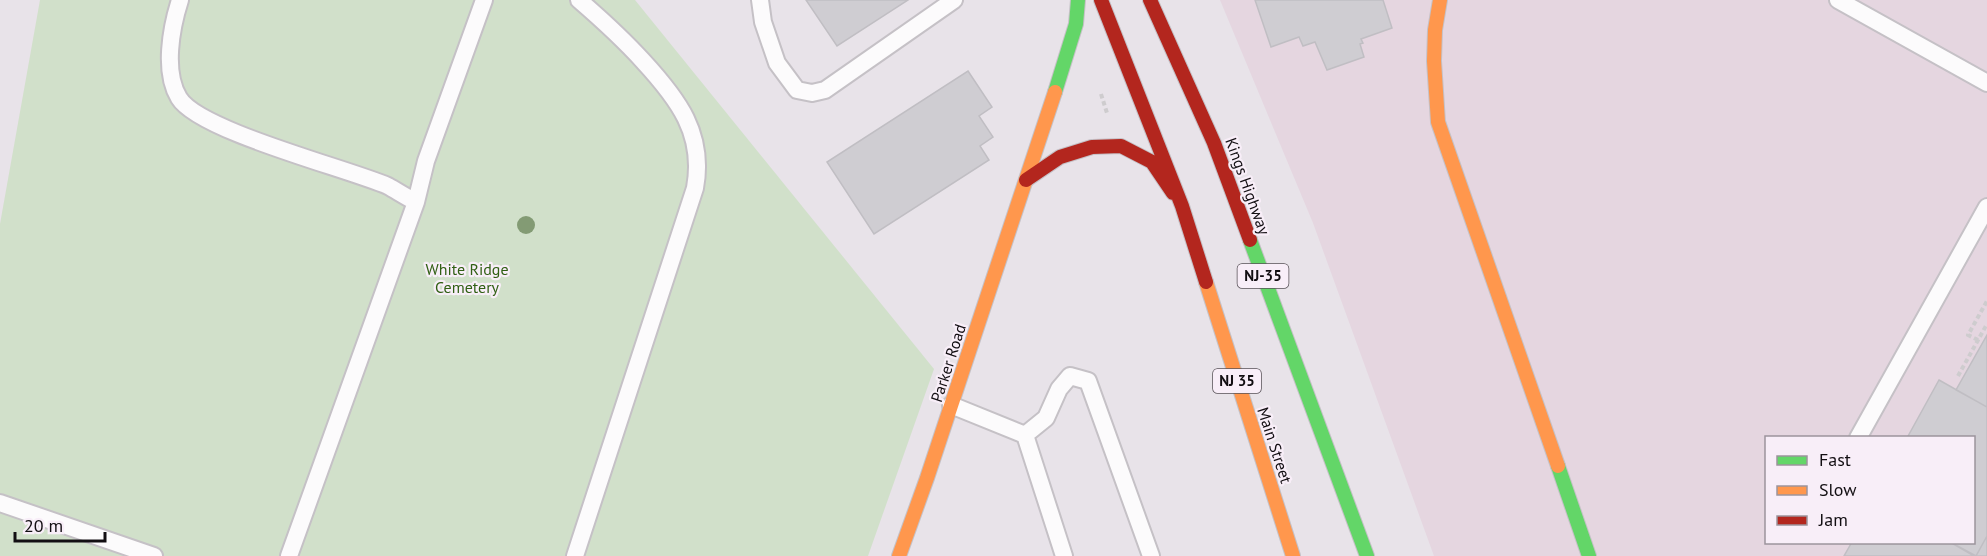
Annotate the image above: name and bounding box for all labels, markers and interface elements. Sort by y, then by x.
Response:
street label: Kings Highway [1221,135,1275,238]
park label: White Ridge Cemetery [425,259,509,297]
road number: NJ-35 [1238,264,1288,288]
street label: Parker Road [926,321,970,405]
road number: NJ 35 [1213,369,1261,393]
street label: Main Street [1253,404,1297,486]
legend [1765,436,1975,544]
text: Fast [1819,448,1851,471]
text: Slow [1819,478,1857,501]
scale bar [15,505,105,543]
text: Jam [1818,508,1848,531]
text: 20 m [24,514,63,537]

